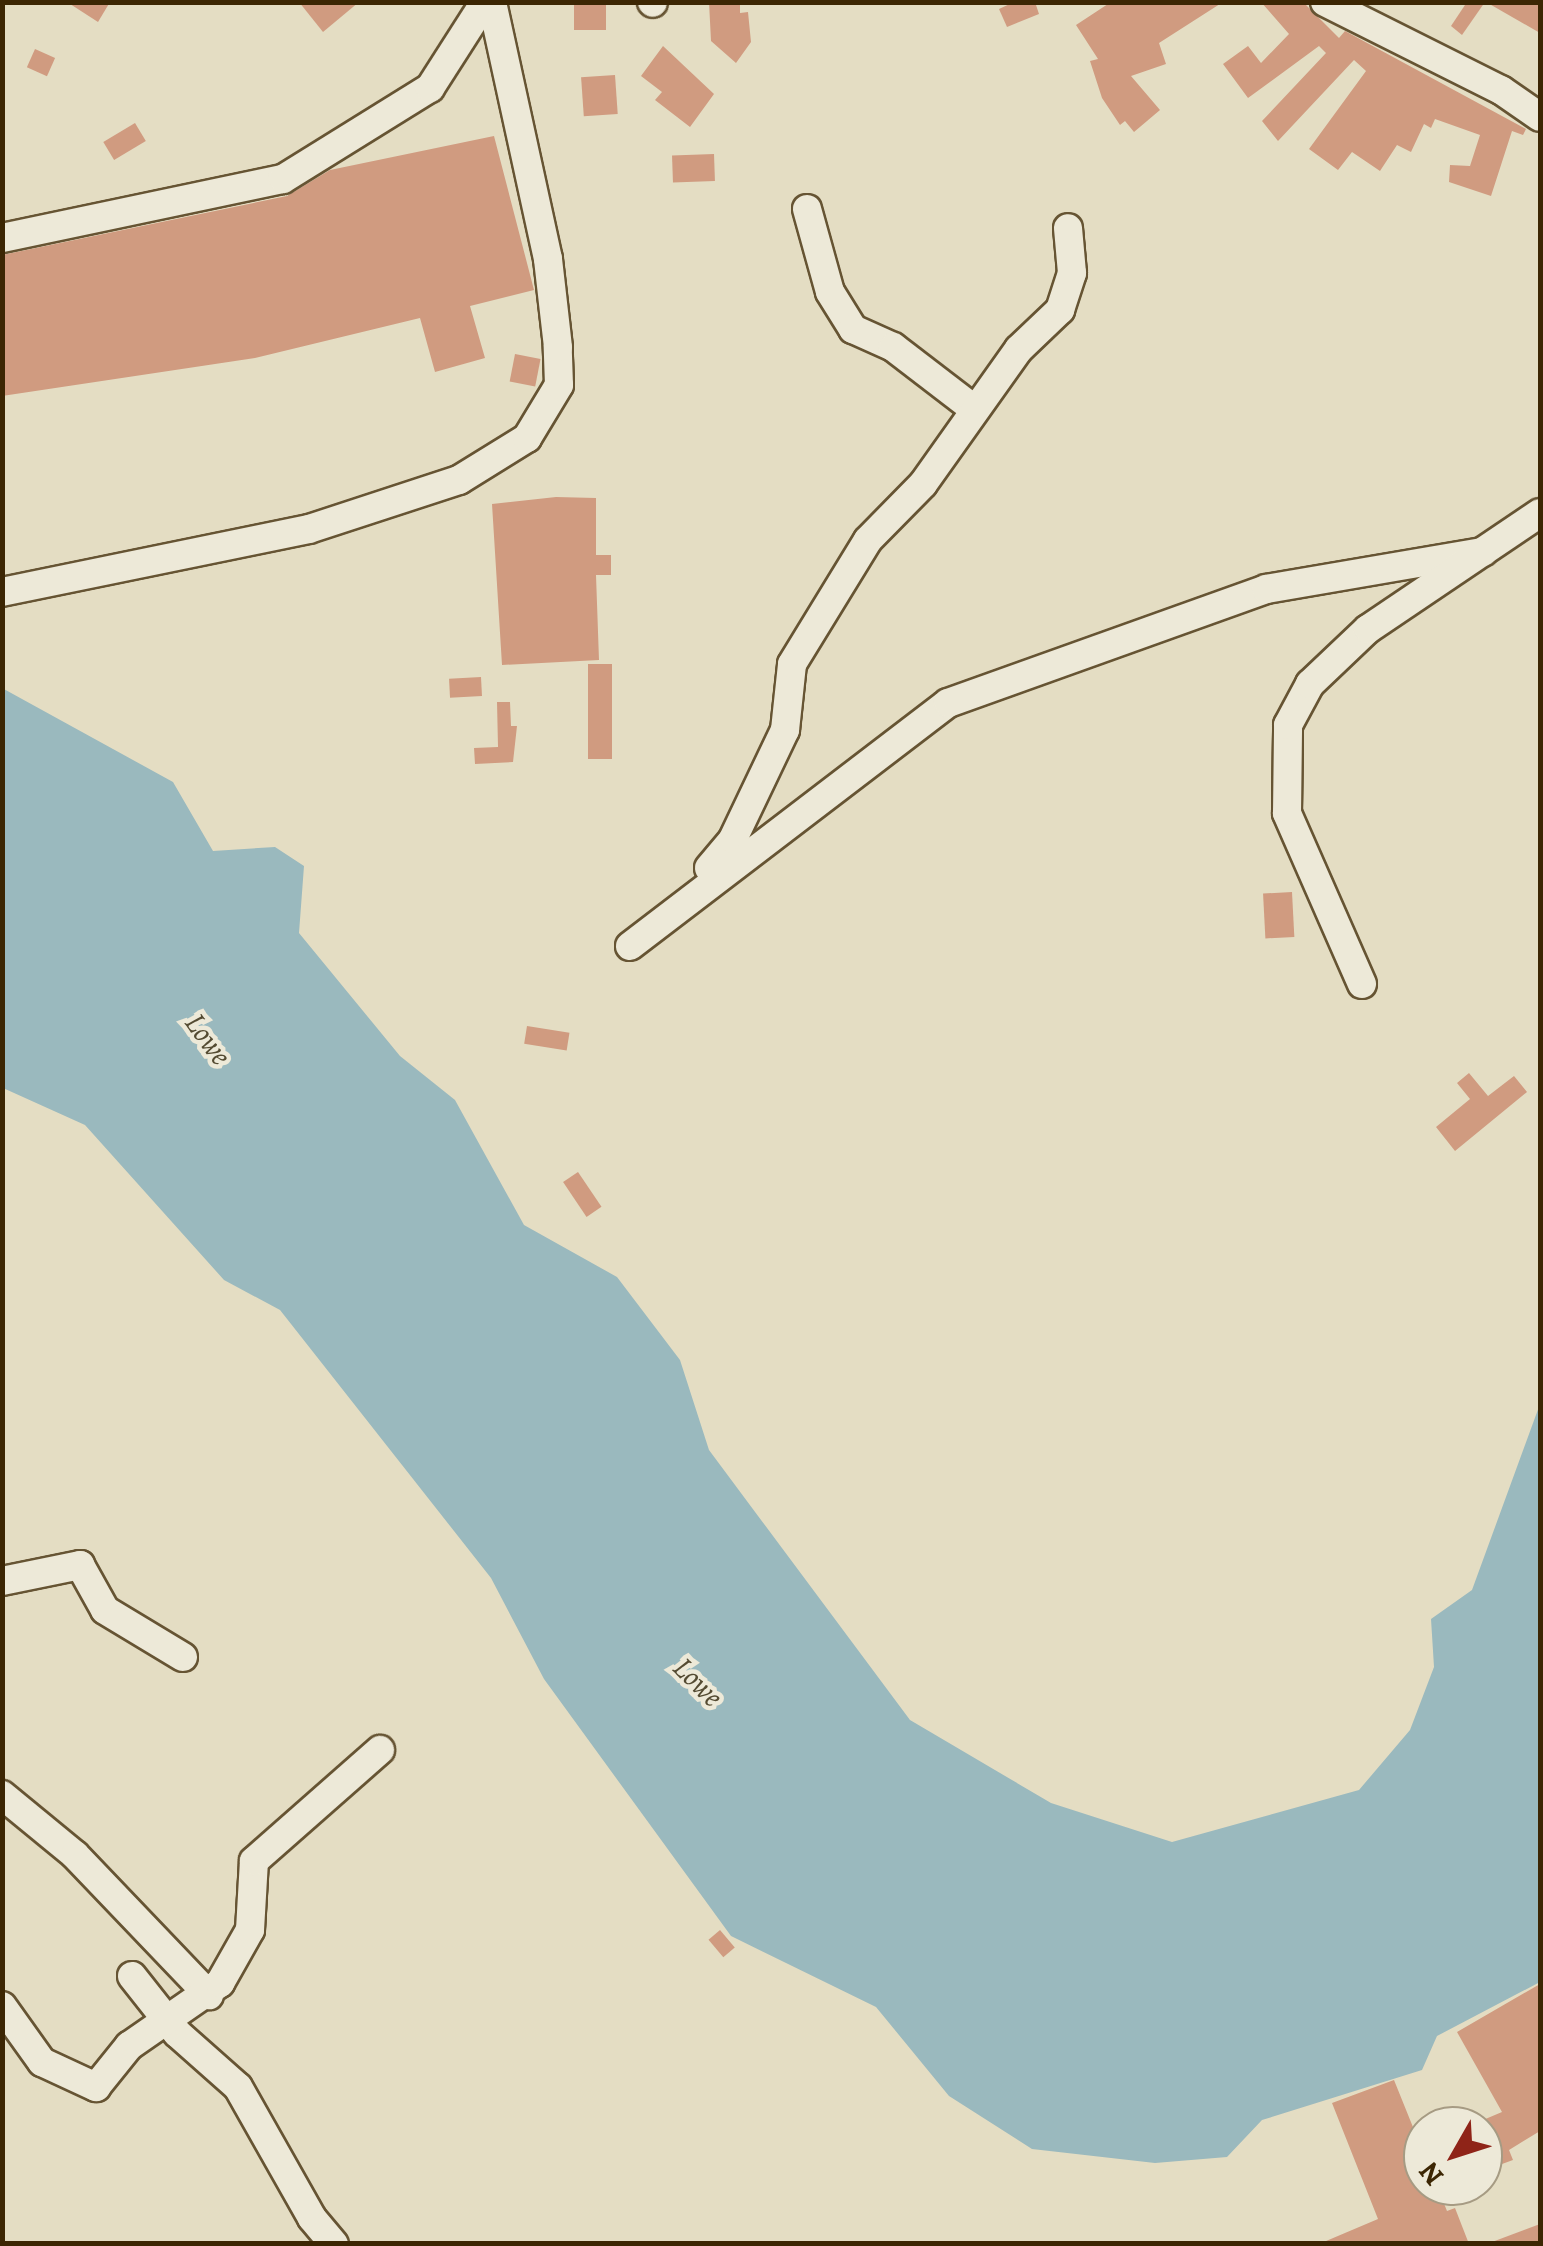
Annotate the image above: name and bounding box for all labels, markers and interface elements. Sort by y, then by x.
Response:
water label: Lowe [177,1006,239,1072]
water label: Lowe [666,1650,730,1714]
north arrow [1403,2106,1503,2206]
text: N [1410,2154,1452,2194]

